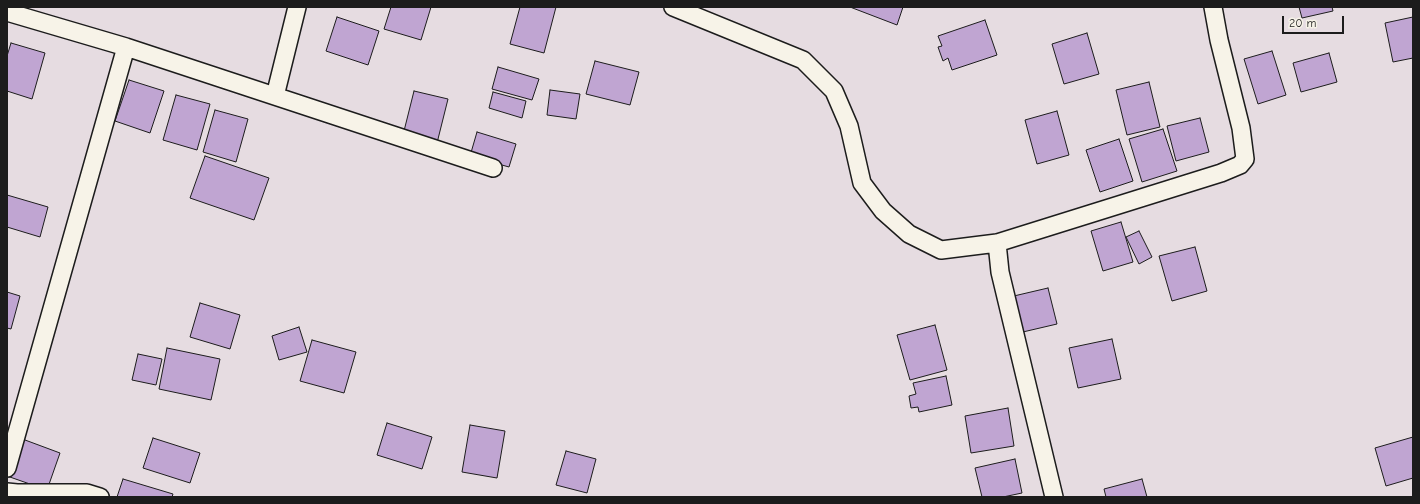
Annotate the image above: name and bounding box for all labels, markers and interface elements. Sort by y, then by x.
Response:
scale bar [1284,8,1346,34]
text: 20 m [1289,16,1317,30]

